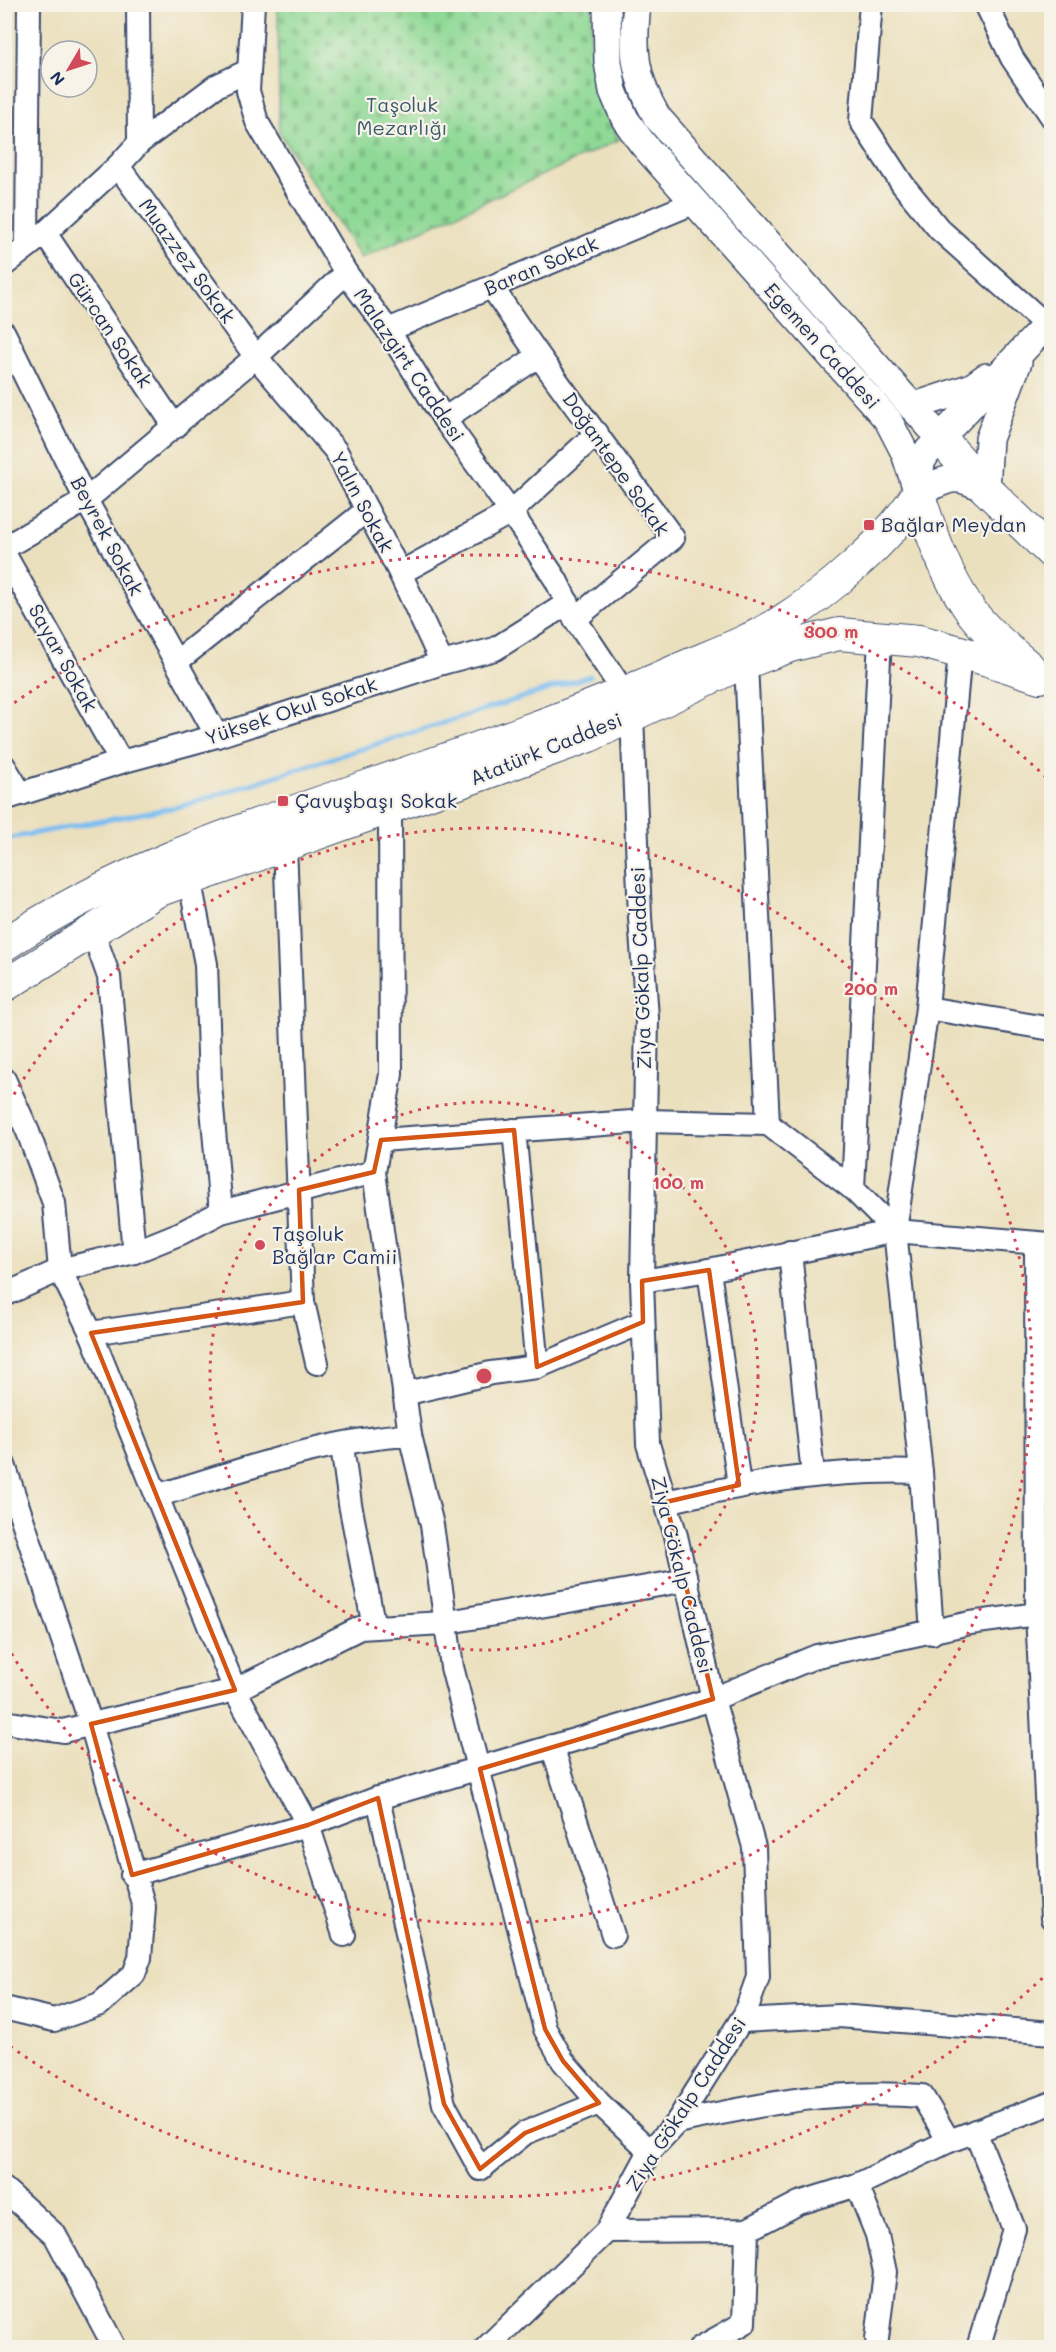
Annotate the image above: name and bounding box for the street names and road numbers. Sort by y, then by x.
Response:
street label: Muazzez Sokak [134,193,242,328]
street label: Baran Sokak [480,229,602,301]
street label: Gürcan Sokak [62,266,159,392]
street label: Egemen Caddesi [759,277,886,414]
street label: Malazgirt Caddesi [349,282,471,446]
street label: Doğantepe Sokak [557,386,676,540]
street label: Yalın Sokak [325,446,400,557]
street label: Beyrek Sokak [66,471,150,600]
street label: Sayar Sokak [23,599,104,716]
street label: Yüksek Okul Sokak [201,670,380,750]
street label: Atatürk Caddesi [466,706,626,791]
street label: Ziya Gökalp Caddesi [623,866,657,1070]
street label: Ziya Gökalp Caddesi [646,1473,720,1676]
street label: Ziya Gökalp Caddesi [619,2011,751,2196]

